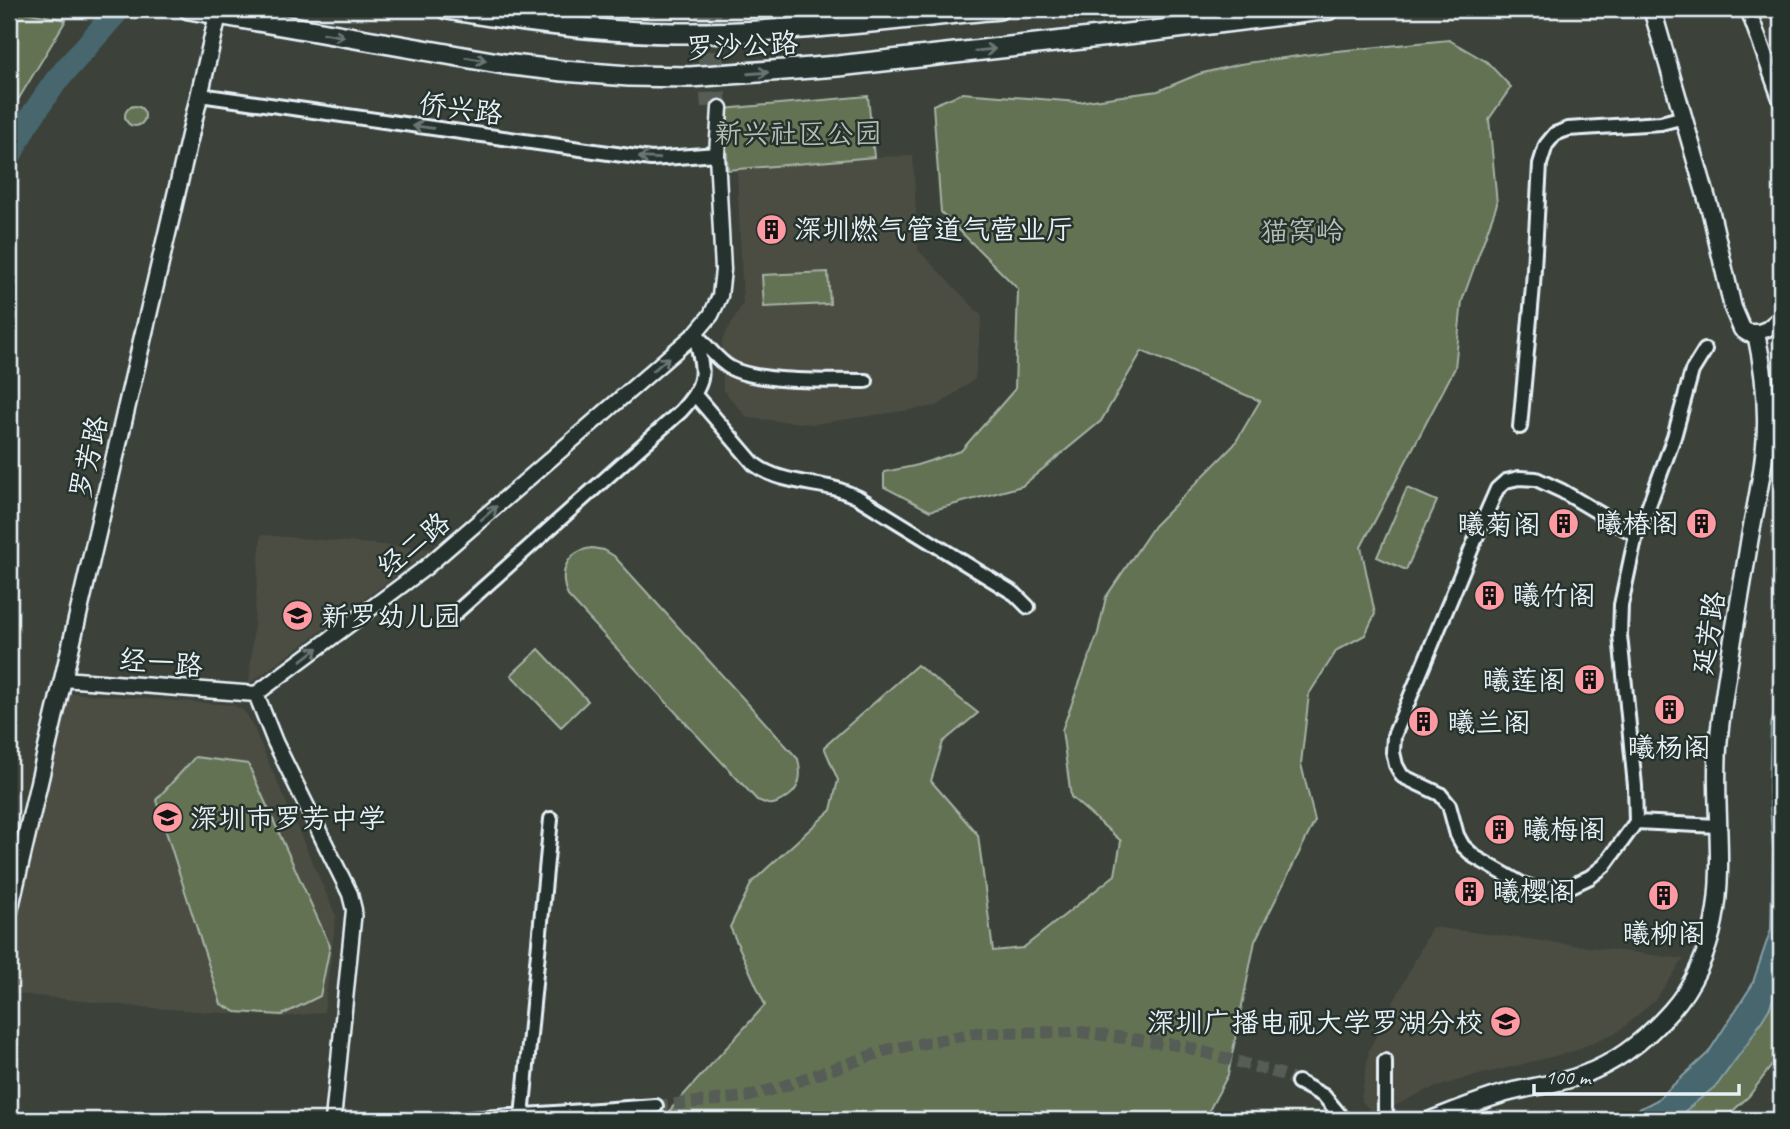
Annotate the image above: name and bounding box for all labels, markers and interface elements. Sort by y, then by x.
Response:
street label: 罗沙公路 [685,25,799,66]
one-way arrow [322,29,345,42]
one-way arrow [973,43,995,56]
one-way arrow [464,53,487,66]
one-way arrow [746,66,769,79]
street label: 侨兴路 [417,85,505,132]
park label: 新兴社区公园 [714,116,882,151]
one-way arrow [413,120,435,133]
one-way arrow [638,151,661,164]
building icon: 深圳燃气管道气营业厅 [754,212,788,246]
place label: 深圳燃气管道气营业厅 [794,212,1074,247]
park label: 猫窝岭 [1260,214,1344,249]
one-way arrow [651,356,669,372]
street label: 罗芳路 [62,412,115,502]
street label: 经二路 [370,504,457,584]
one-way arrow [480,505,498,521]
place label: 曦椿阁 [1595,506,1679,541]
building icon: 曦椿阁 [1685,506,1719,540]
place label: 曦菊阁 [1457,507,1541,542]
building icon: 曦菊阁 [1547,507,1581,541]
building icon: 曦竹阁 [1472,578,1506,612]
place label: 曦竹阁 [1512,578,1596,613]
street label: 延芳路 [1685,589,1732,677]
school or university icon: 新罗幼儿园 [281,599,315,633]
place label: 新罗幼儿园 [321,599,461,634]
street label: 经一路 [118,641,204,684]
one-way arrow [301,646,319,661]
place label: 曦莲阁 [1482,663,1566,698]
building icon: 曦莲阁 [1572,663,1606,697]
building icon: 曦杨阁 [1652,693,1686,727]
building icon: 曦兰阁 [1407,705,1441,739]
place label: 曦兰阁 [1447,705,1531,740]
place label: 曦杨阁 [1627,730,1711,765]
school or university icon: 深圳市罗芳中学 [150,801,184,835]
place label: 深圳市罗芳中学 [190,801,386,836]
building icon: 曦梅阁 [1482,812,1516,846]
place label: 曦梅阁 [1522,812,1606,847]
building icon: 曦樱阁 [1452,874,1486,908]
place label: 曦樱阁 [1492,874,1576,909]
building icon: 曦柳阁 [1647,879,1681,913]
place label: 曦柳阁 [1622,916,1706,951]
place label: 深圳广播电视大学罗湖分校 [1147,1005,1483,1040]
school or university icon: 深圳广播电视大学罗湖分校 [1489,1005,1523,1039]
scale bar [1534,1052,1739,1096]
text: 100 m [1545,1064,1592,1090]

